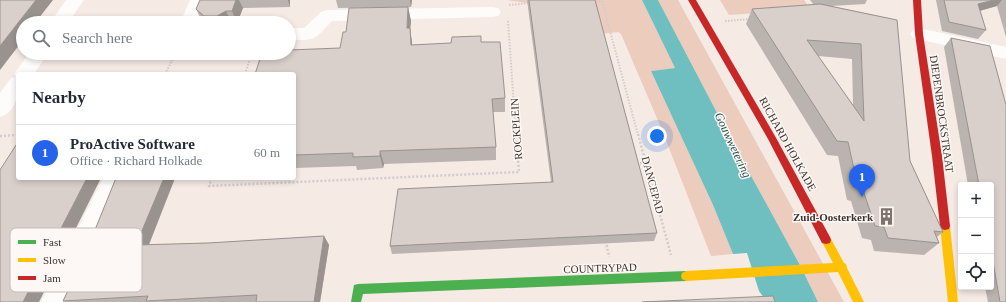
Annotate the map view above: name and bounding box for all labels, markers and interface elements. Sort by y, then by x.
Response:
search box [16,16,296,60]
icon: search [30,27,52,49]
text: Search here [62,30,132,46]
street label: DIEPENBROCKSTRAAT [928,54,956,174]
text: Nearby [32,88,86,107]
street label: RICHARD HOLKADE [757,95,819,193]
street label: ROCKPLEIN [508,98,524,160]
water label: Gouwwetering [712,110,754,180]
your location [647,126,667,146]
text: ProActive Software [70,136,195,152]
text: 1 [42,145,48,160]
text: 60 m [254,145,280,160]
text: Office · Richard Holkade [70,153,202,168]
street label: DANCEPAD [640,155,666,215]
pin: 1 [849,164,875,197]
map controls [958,182,994,290]
button: + [958,182,994,218]
building icon: Zuid-Oosterkerk [876,207,896,227]
place label: Zuid-Oosterkerk [793,211,874,223]
button: − [958,218,994,254]
legend [10,228,142,292]
text: Fast [43,236,61,248]
text: Slow [43,254,66,266]
button: locate [958,254,994,290]
street label: COUNTRYPAD [563,261,637,275]
text: Jam [43,272,61,284]

